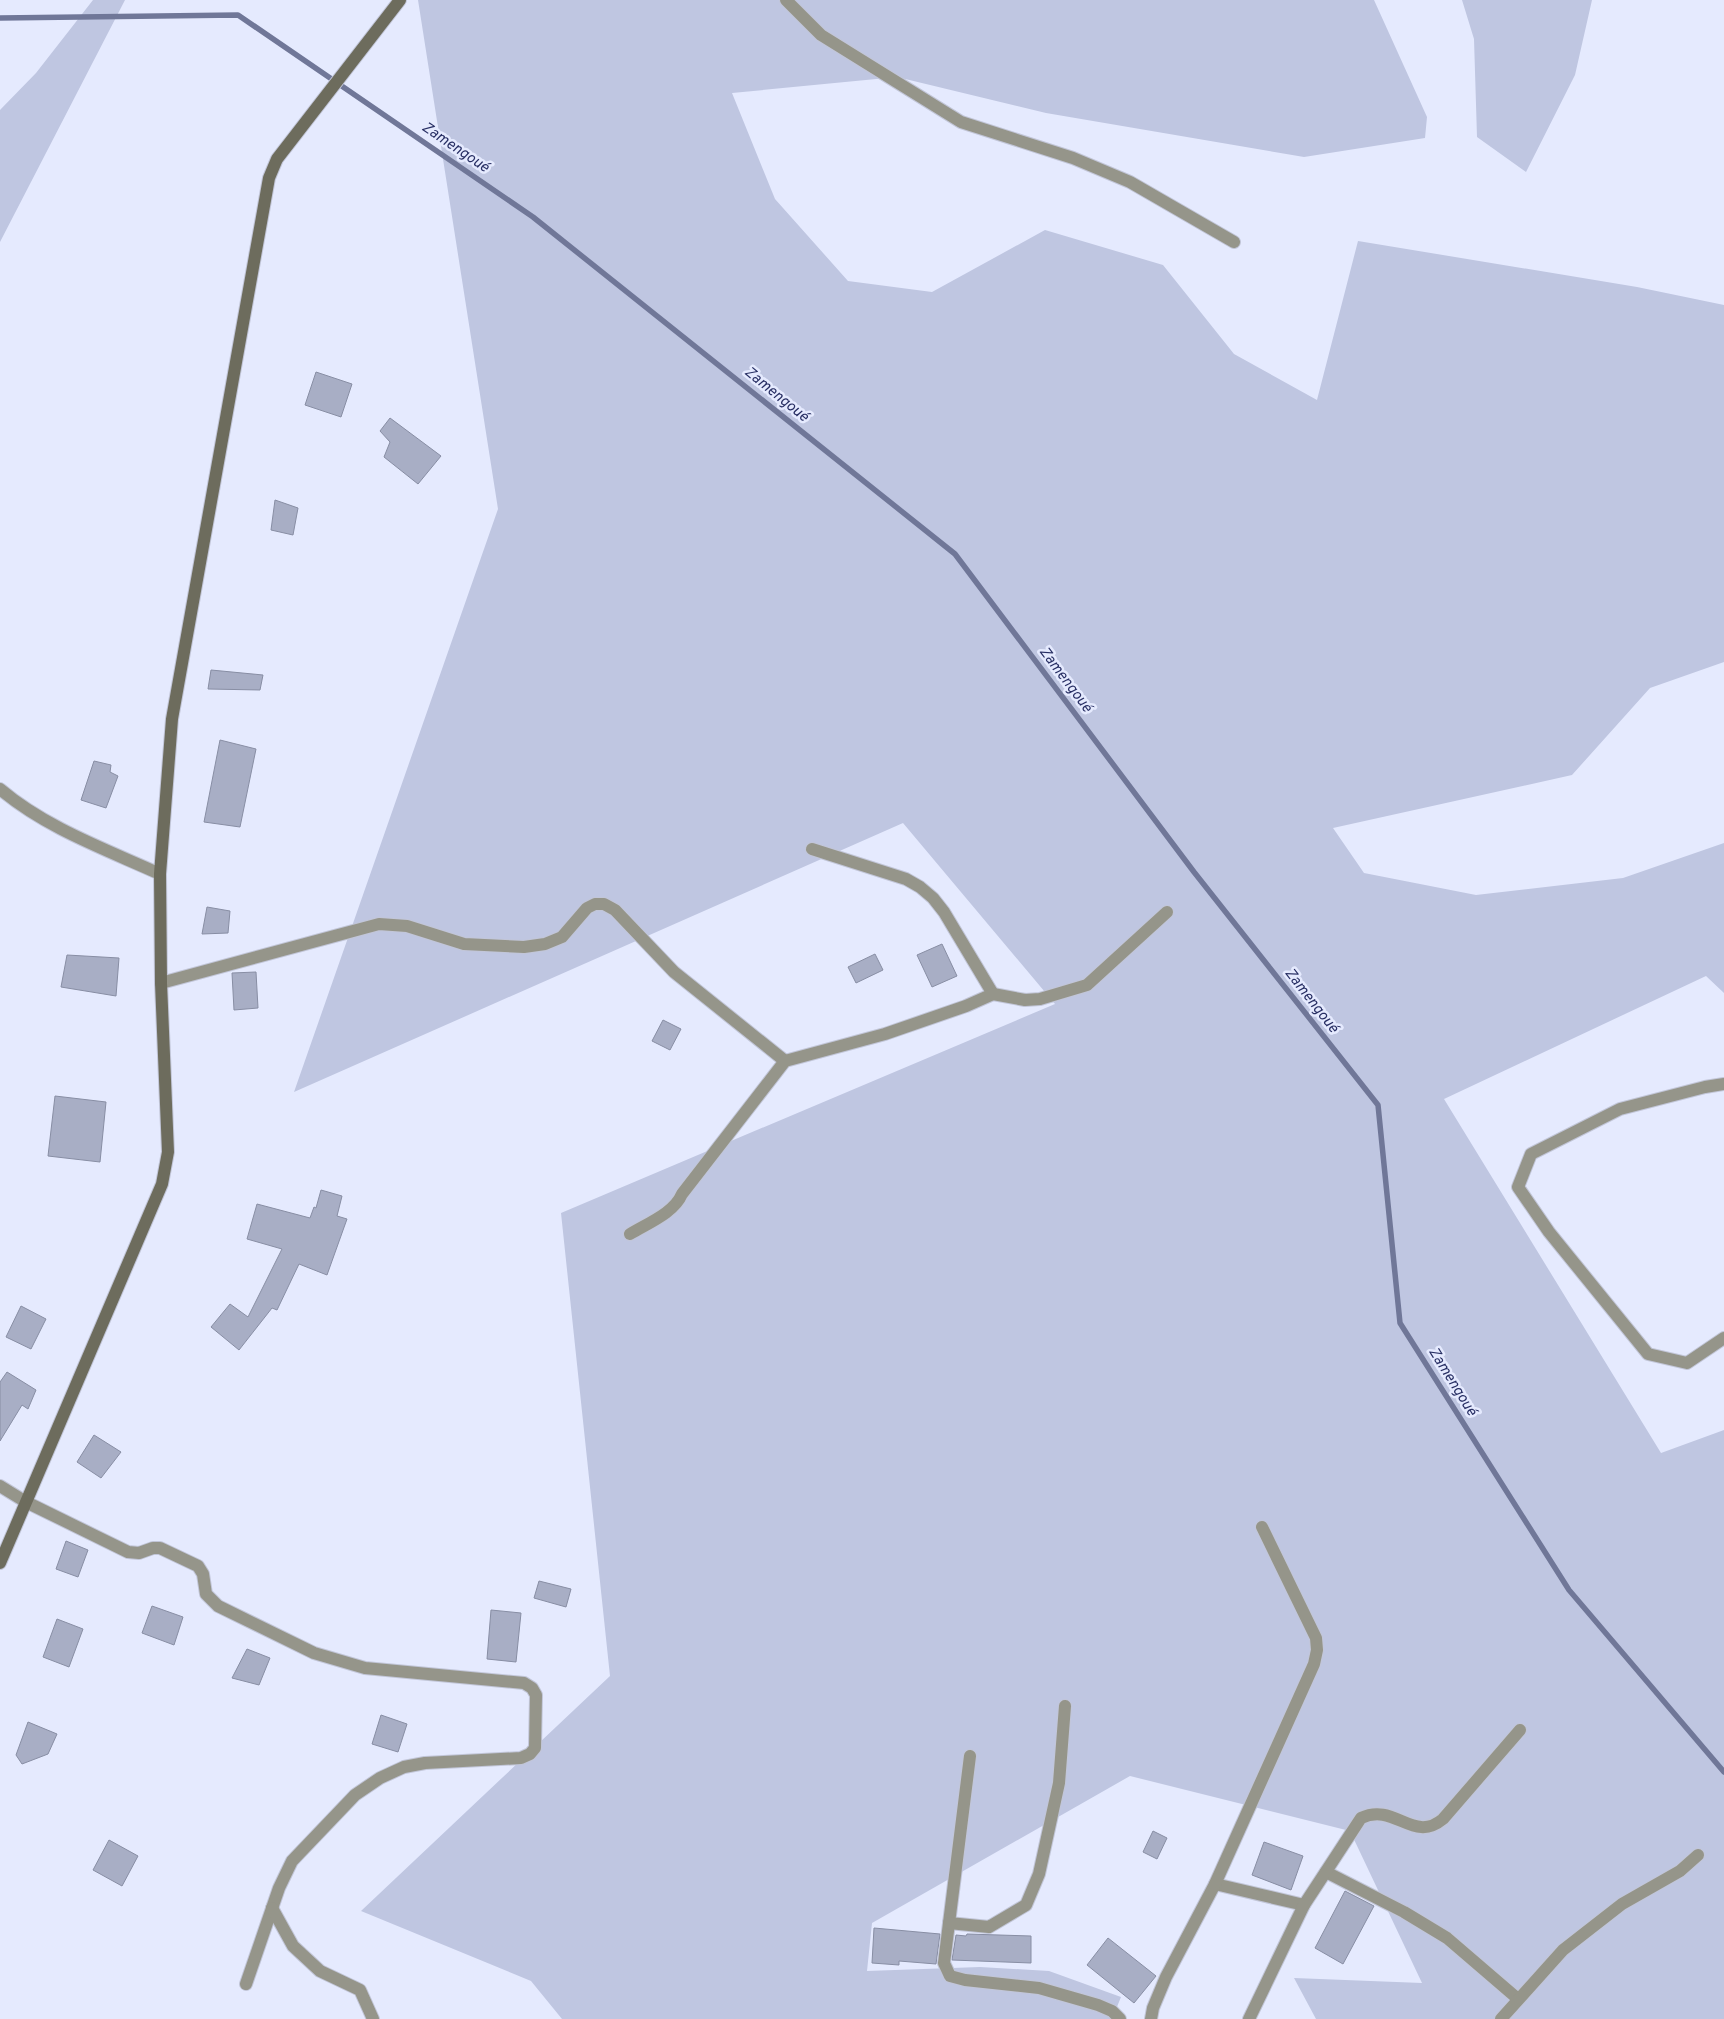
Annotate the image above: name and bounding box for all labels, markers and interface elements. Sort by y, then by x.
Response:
water label: Zamengoué [418,118,493,178]
water label: Zamengoué [740,363,813,428]
water label: Zamengoué [1034,643,1097,718]
water label: Zamengoué [1280,965,1343,1038]
water label: Zamengoué [1423,1344,1481,1421]

